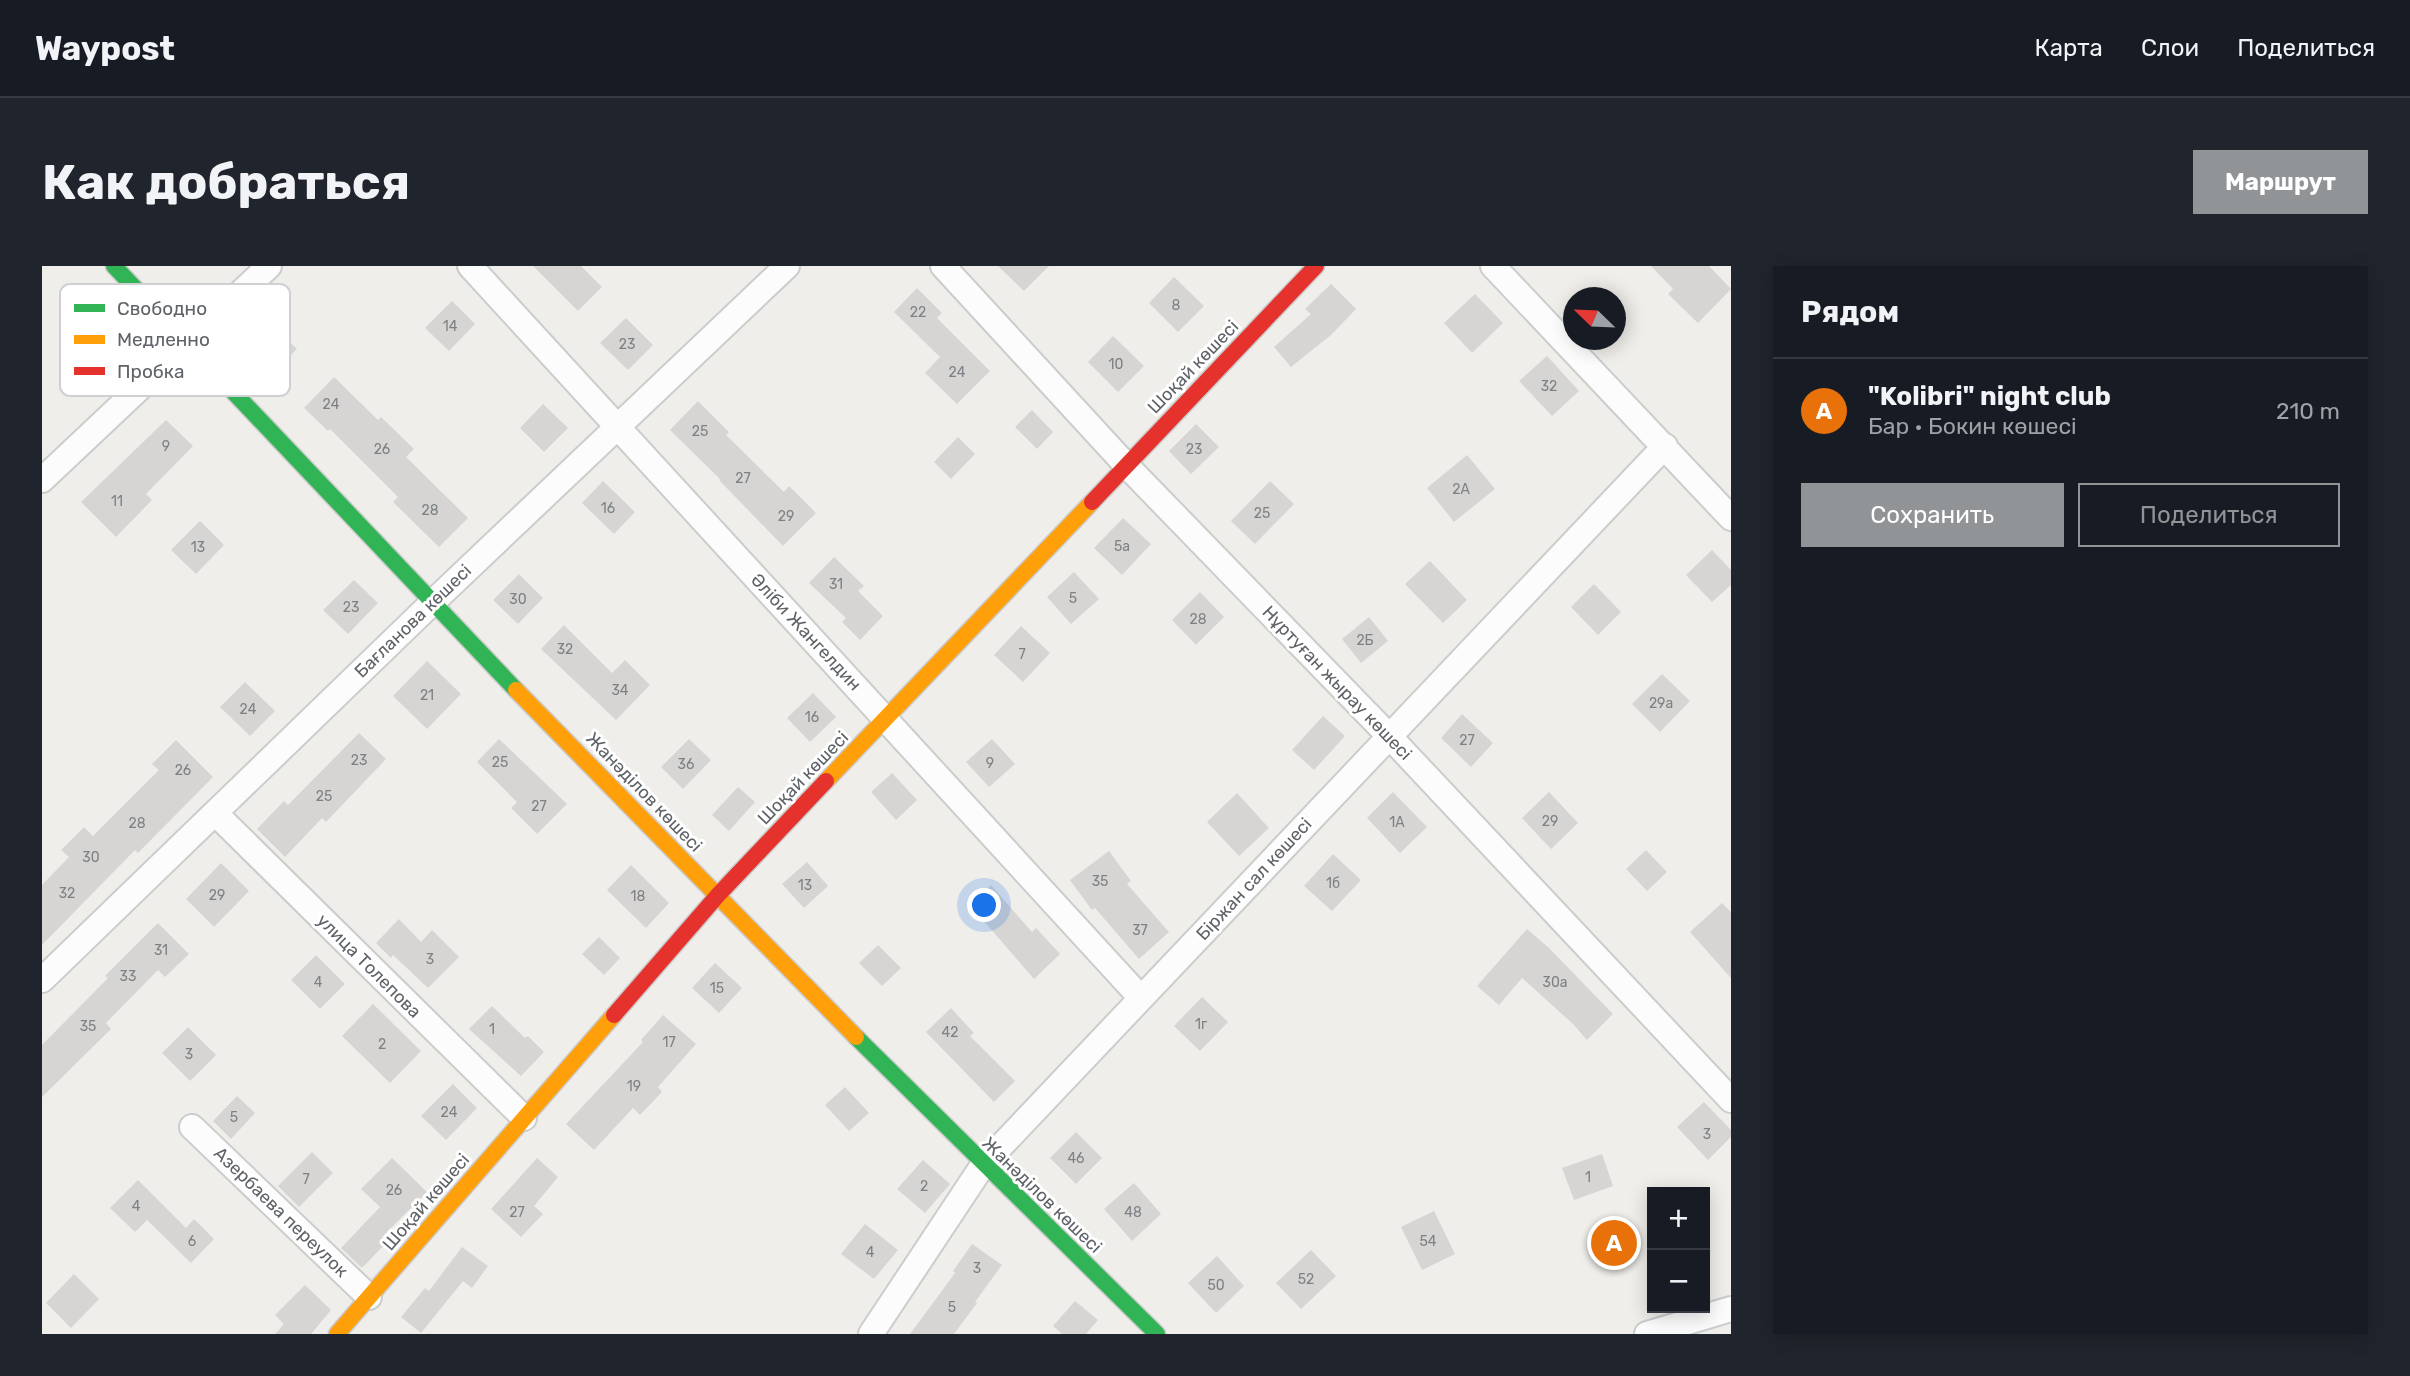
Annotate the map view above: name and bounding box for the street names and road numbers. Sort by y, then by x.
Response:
street label: Шоқай көшесі [1143,316,1243,418]
street label: Бағланова көшесі [350,560,476,682]
street label: Әліби Жангелдин [746,569,866,695]
street label: Нұртуған жырау көшесі [1258,601,1416,765]
street label: Шоқай көшесі [753,727,853,829]
street label: Жанәділов көшесі [581,728,707,856]
street label: Біржан сал көшесі [1192,813,1316,945]
street label: улица Толепова [312,909,426,1023]
street label: Жанәділов көшесі [978,1132,1106,1258]
street label: Азербаева переулок [209,1142,353,1282]
street label: Шоқай көшесі [378,1149,474,1255]

